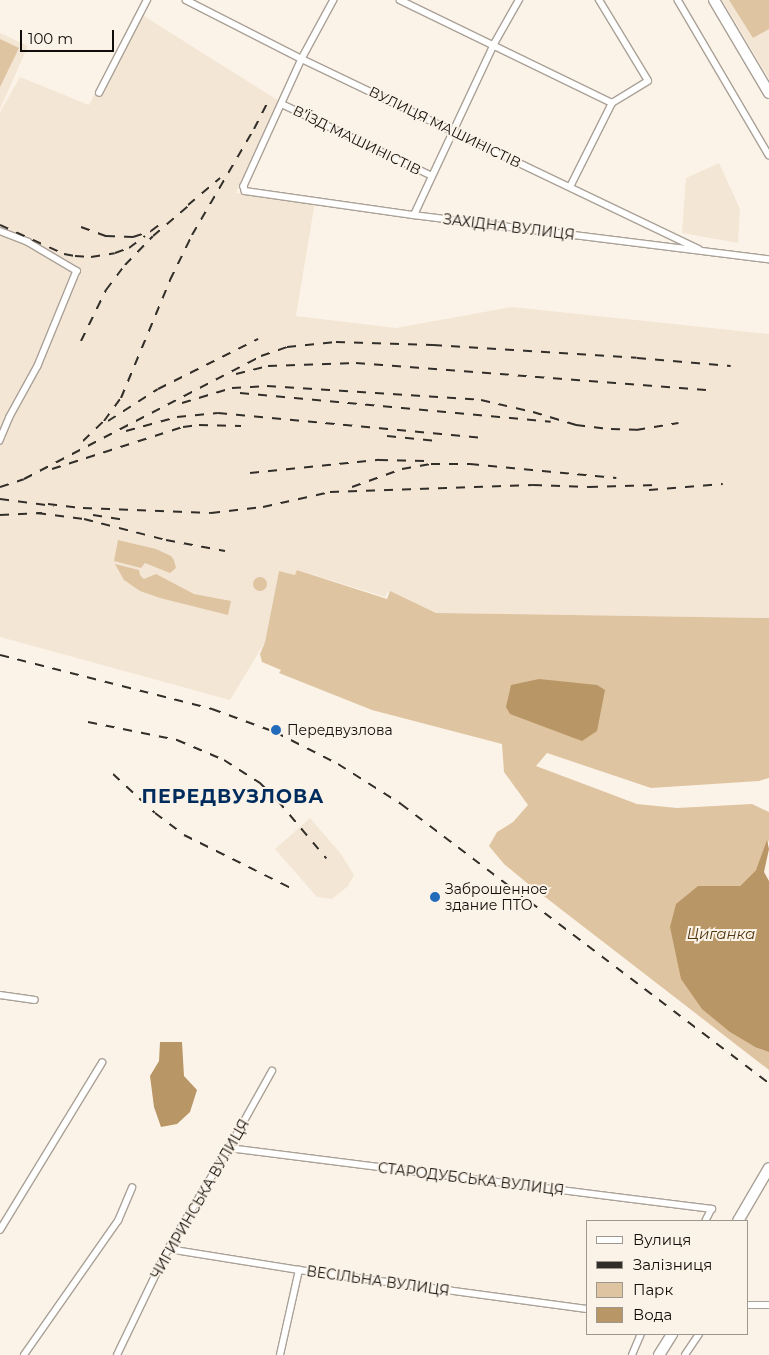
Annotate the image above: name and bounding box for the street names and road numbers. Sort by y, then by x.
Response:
street label: ВУЛИЦЯ МАШИНІСТІВ [366,83,524,171]
street label: В’ЇЗД МАШИНІСТІВ [290,102,424,178]
street label: ЗАХІДНА ВУЛИЦЯ [442,211,576,243]
street label: ЧИГИРИНСЬКА ВУЛИЦЯ [147,1116,253,1282]
street label: СТАРОДУБСЬКА ВУЛИЦЯ [377,1159,565,1199]
street label: ВЕСІЛЬНА ВУЛИЦЯ [305,1263,451,1299]

